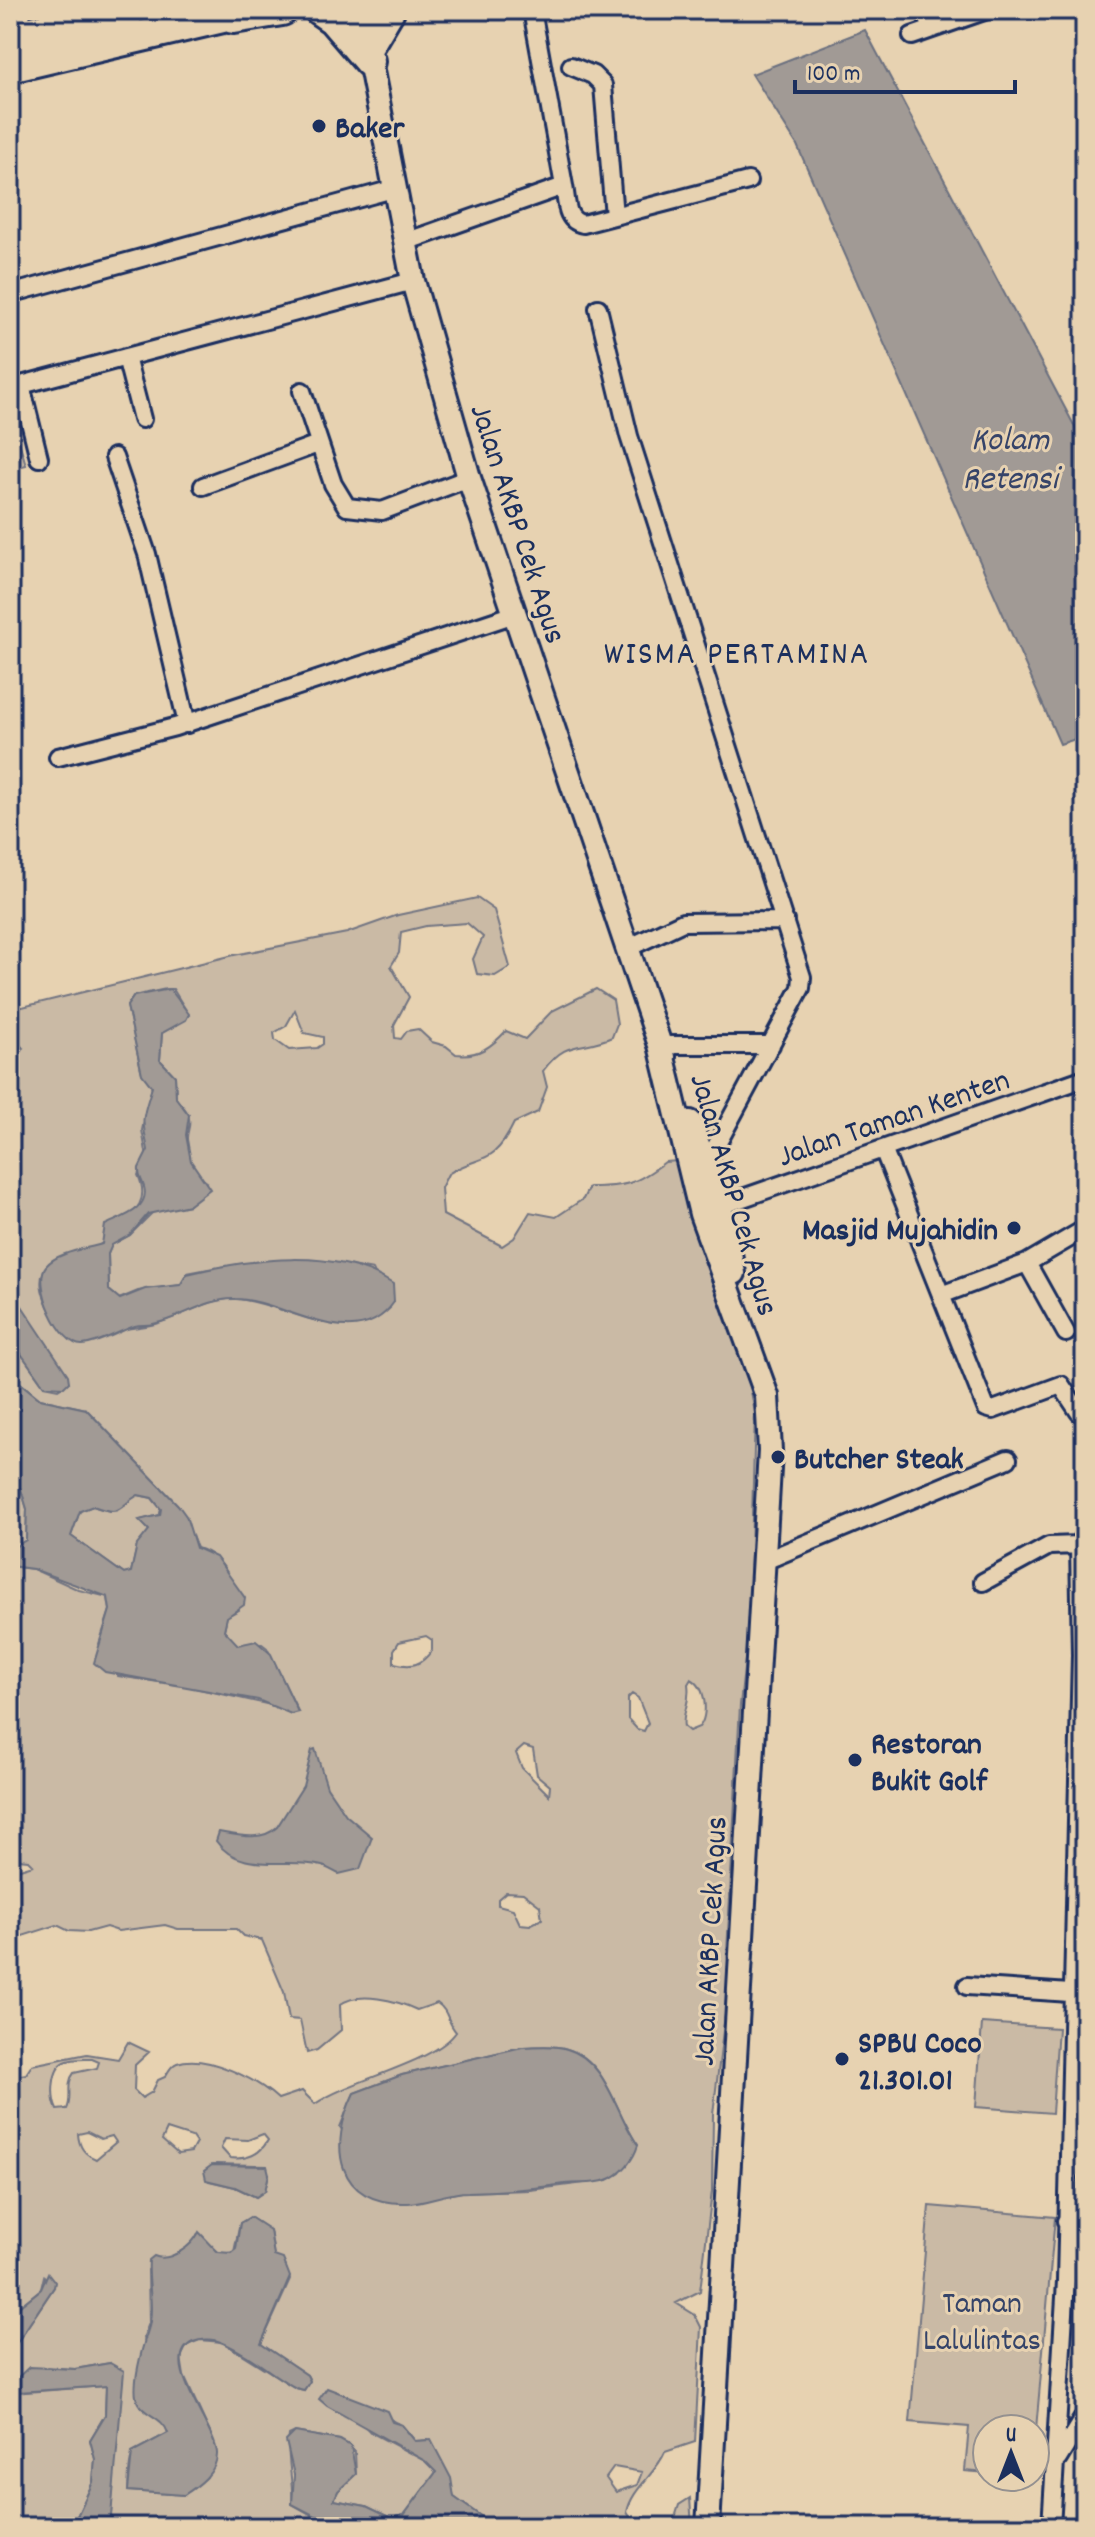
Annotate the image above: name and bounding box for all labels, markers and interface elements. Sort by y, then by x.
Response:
scale bar [795,44,1015,94]
text: 100 m [807,58,860,92]
place label: Baker [335,108,405,154]
marker: Baker [310,117,328,135]
street label: Jalan AKBP Cek Agus [455,399,576,650]
water label: Kolam Retensi [962,418,1062,506]
district label: WISMA PERTAMINA [604,632,870,681]
street label: Jalan Taman Kenten [772,1059,1017,1182]
street label: Jalan AKBP Cek Agus [675,1069,788,1322]
place label: Masjid Mujahidin [802,1210,998,1256]
marker: Masjid Mujahidin [1005,1219,1023,1237]
place label: Butcher Steak [794,1439,964,1485]
marker: Butcher Steak [769,1448,787,1466]
place label: Restoran Bukit Golf [871,1724,989,1807]
marker: Restoran Bukit Golf [846,1751,864,1769]
street label: Jalan AKBP Cek Agus [683,1815,742,2067]
place label: SPBU Coco 21.301.01 [858,2023,982,2106]
marker: SPBU Coco 21.301.01 [833,2050,851,2068]
park label: Taman Lalulintas [923,2283,1041,2366]
north arrow [971,2413,1051,2493]
text: U [1006,2421,1016,2452]

